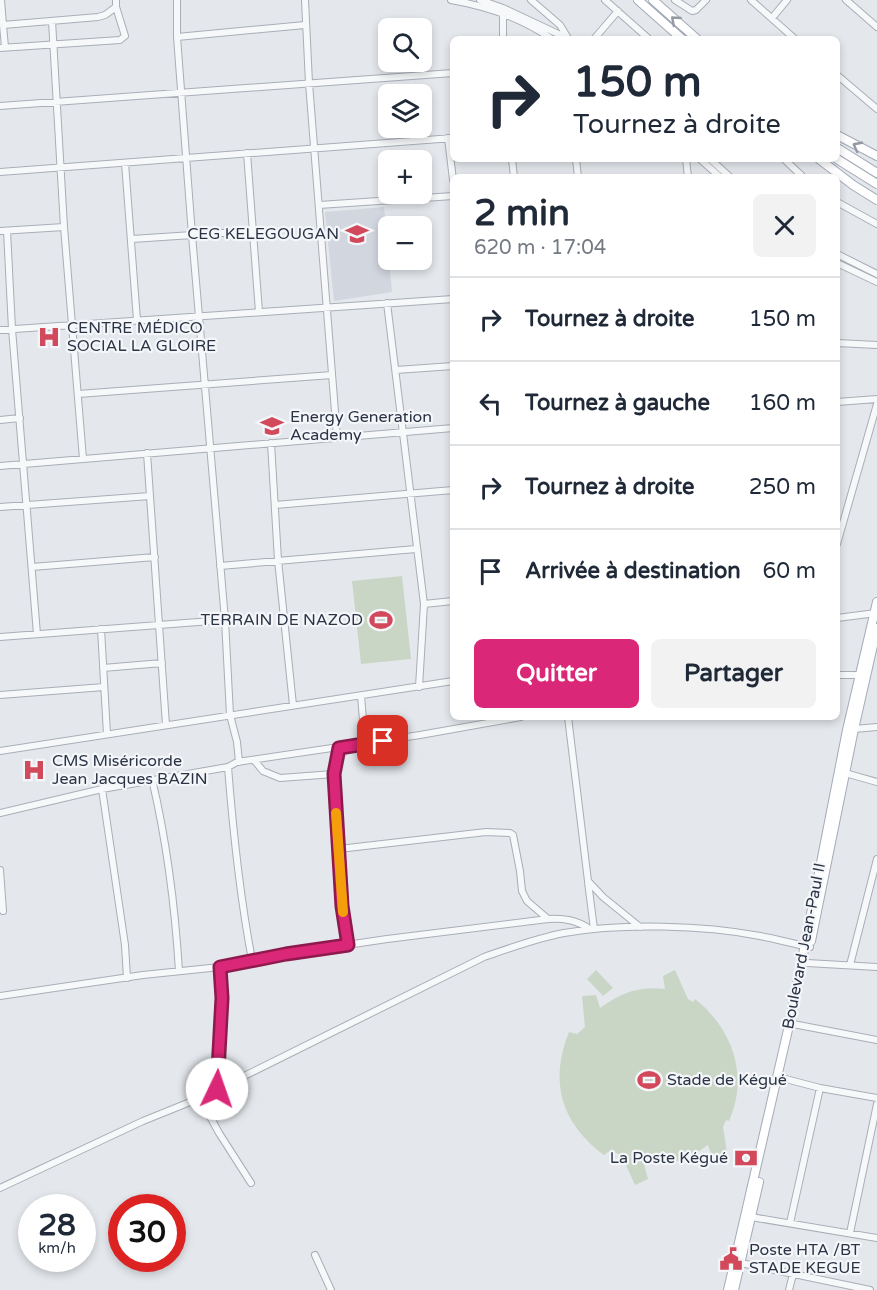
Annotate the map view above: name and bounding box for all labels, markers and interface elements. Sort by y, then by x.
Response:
one-way arrow [671,16,682,27]
map controls [378,18,432,270]
button: search [378,18,432,72]
text: 150 m [573,57,702,108]
icon: right [474,60,552,138]
button: layers [378,84,432,138]
text: Tournez à droite [573,108,781,141]
one-way arrow [853,142,863,153]
button: + [378,150,432,204]
text: 2 min [474,192,570,235]
button: close [753,194,816,257]
button: − [378,216,432,270]
school or university icon: CEG KELEGOUGAN [344,221,370,247]
place label: CEG KELEGOUGAN [187,224,339,244]
text: 620 m · 17:04 [474,236,606,260]
icon: right [474,303,507,336]
text: Tournez à droite [525,306,694,332]
text: 150 m [749,306,816,332]
place label: CENTRE MÉDICO SOCIAL LA GLOIRE [67,318,216,356]
hospital icon: CENTRE MÉDICO SOCIAL LA GLOIRE [36,324,62,350]
icon: left [474,387,507,420]
text: Tournez à gauche [525,390,710,416]
text: 160 m [749,390,816,416]
place label: Energy Generation Academy [290,407,432,445]
school or university icon: Energy Generation Academy [259,413,285,439]
icon: right [474,471,507,504]
text: Tournez à droite [525,474,694,500]
text: 250 m [749,474,816,500]
icon: arrive [474,555,507,588]
text: Arrivée à destination [525,558,741,584]
text: 60 m [762,558,816,584]
sports icon: TERRAIN DE NAZOD [368,607,394,633]
place label: TERRAIN DE NAZOD [200,610,363,630]
button: Quitter [474,639,639,708]
button: Partager [651,639,816,708]
pin [357,715,408,766]
icon: arrive [366,724,399,757]
place label: CMS Miséricorde Jean Jacques BAZIN [52,751,208,789]
hospital icon: CMS Miséricorde Jean Jacques BAZIN [21,757,47,783]
street label: Boulevard Jean-Paul II [778,861,830,1031]
position arrow [185,1057,249,1121]
sports icon: Stade de Kégué [636,1067,662,1093]
place label: Stade de Kégué [667,1070,787,1090]
bank icon: La Poste Kégué [733,1145,759,1171]
place label: La Poste Kégué [610,1148,728,1168]
speed limit sign: 30 [108,1194,186,1272]
text: 28 [38,1207,76,1244]
text: km/h [38,1239,76,1257]
place label: Poste HTA /BT STADE KEGUE [749,1240,861,1278]
public building icon: Poste HTA /BT STADE KEGUE [718,1246,744,1272]

